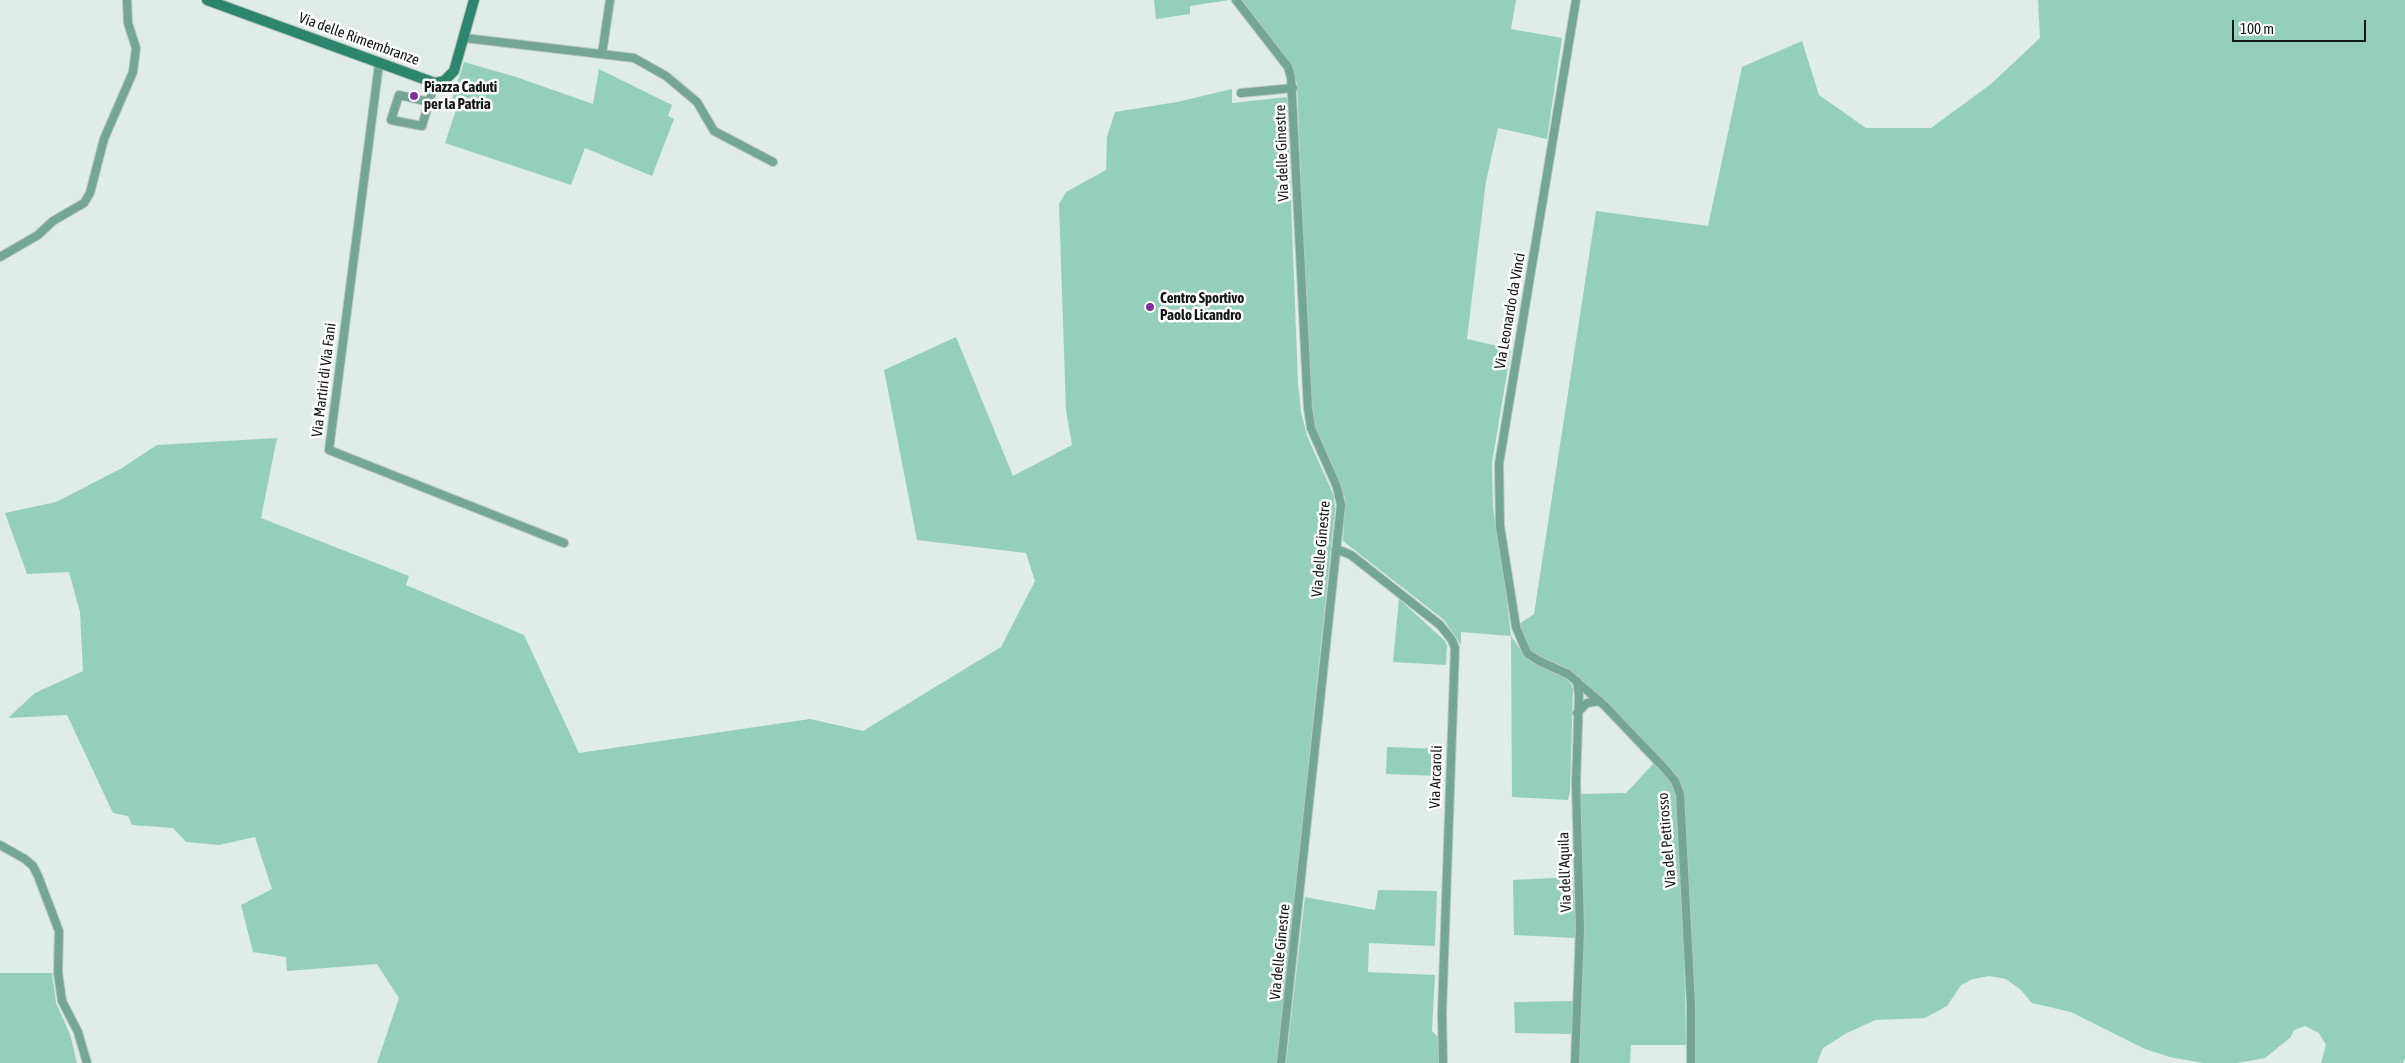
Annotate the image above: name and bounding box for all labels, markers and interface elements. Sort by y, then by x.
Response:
street label: Via delle Rimembranze [296,9,422,69]
scale bar [2235,10,2369,42]
text: 100 m [2240,20,2274,37]
place label: Piazza Caduti per la Patria [424,78,497,113]
marker: Piazza Caduti per la Patria [408,90,420,102]
street label: Via delle Ginestre [1271,104,1293,202]
street label: Via Leonardo da Vinci [1491,252,1529,370]
place label: Centro Sportivo Paolo Licandro [1160,289,1244,324]
marker: Centro Sportivo Paolo Licandro [1144,301,1156,313]
street label: Via Martiri di Via Fani [308,322,340,438]
street label: Via delle Ginestre [1308,500,1334,598]
street label: Via Arcaroli [1426,745,1446,809]
street label: Via del Pettirosso [1654,792,1680,888]
street label: Via dell'Aquila [1555,832,1575,912]
street label: Via delle Ginestre [1266,903,1294,1001]

